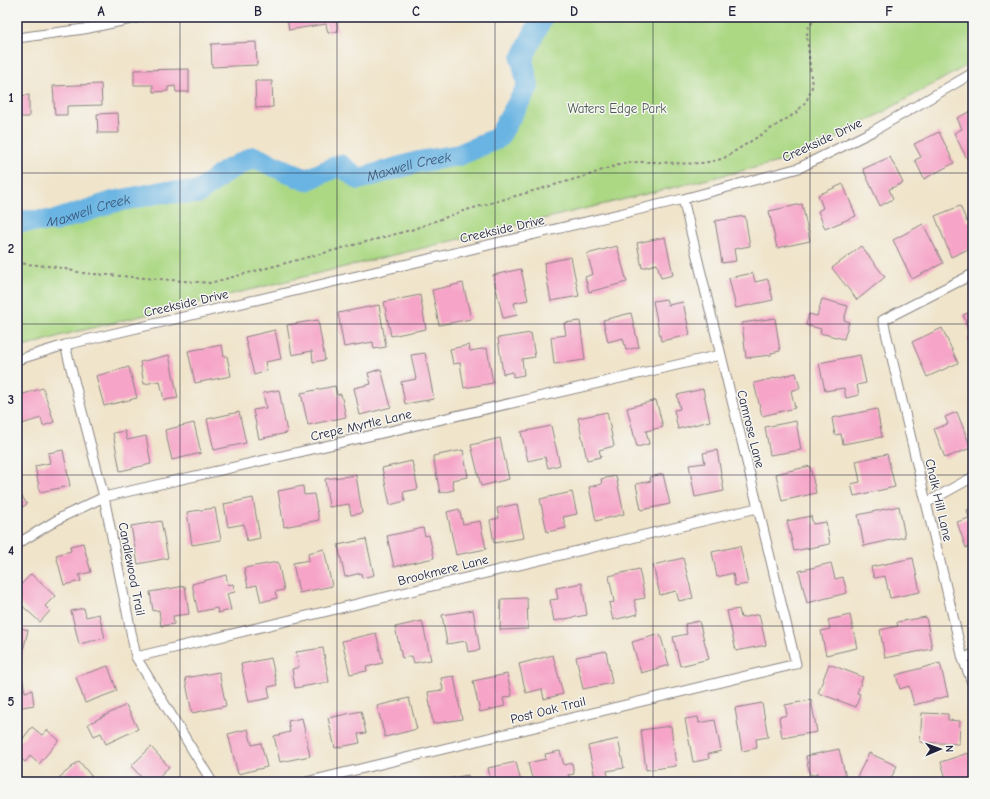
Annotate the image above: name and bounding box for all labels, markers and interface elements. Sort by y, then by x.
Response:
text: A [97,4,105,19]
text: B [254,4,262,19]
text: C [412,4,420,19]
text: D [570,4,578,19]
text: E [728,4,736,19]
text: F [885,4,893,19]
text: 1 [8,90,14,105]
park label: Waters Edge Park [567,101,667,116]
street label: Creekside Drive [780,115,865,165]
water label: Maxwell Creek [364,148,452,185]
water label: Maxwell Creek [46,190,132,230]
street label: Creekside Drive [458,212,546,246]
text: 2 [8,241,14,256]
street label: Creekside Drive [142,286,230,320]
street label: Camrose Lane [734,388,768,470]
text: 3 [8,392,14,407]
street label: Crepe Myrtle Lane [309,406,413,444]
street label: Chalk Hill Lane [922,457,956,543]
street label: Candlewood Trail [116,521,148,617]
text: 4 [8,543,14,558]
street label: Brookmere Lane [396,551,490,589]
street label: Post Oak Trail [509,693,587,727]
text: 5 [8,694,15,709]
north arrow [920,729,960,769]
text: N [943,745,956,752]

